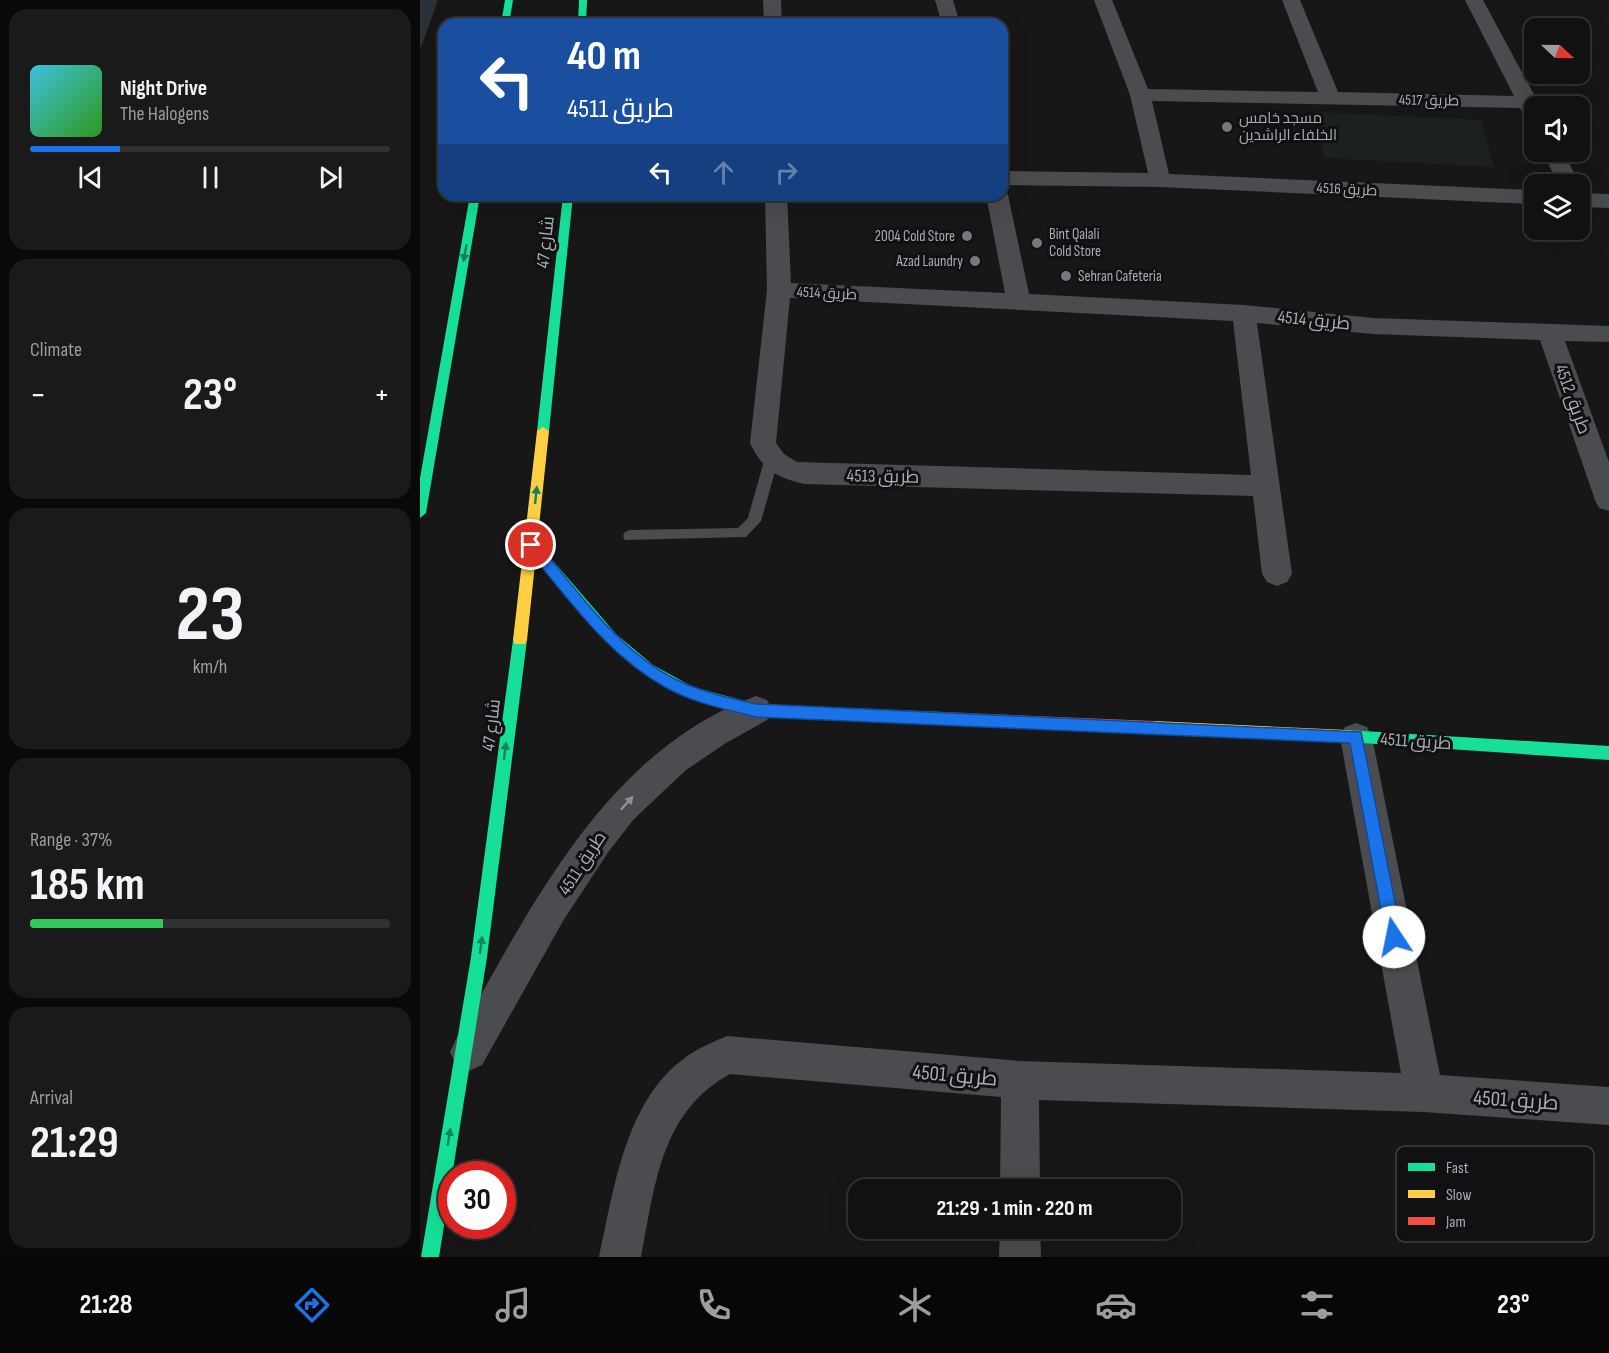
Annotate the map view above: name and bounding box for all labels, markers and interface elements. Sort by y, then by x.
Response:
north arrow [1524,18,1590,84]
map controls [1524,18,1590,240]
text: 40 m [567,31,641,82]
icon: left [468,42,546,120]
text: Night Drive [120,75,207,102]
street label: طريق 4517 [1399,90,1459,111]
text: طريق 4511 [567,93,674,125]
button: sound [1524,96,1590,162]
text: The Halogens [120,102,209,126]
place label: مسجد خامس الخلفاء الراشدين [1239,109,1337,145]
marker: مسجد خامس الخلفاء الراشدين [1220,120,1234,134]
icon: left [644,156,677,189]
icon: ahead [707,156,740,189]
icon: right [770,156,803,189]
icon: previous [74,161,107,194]
icon: pause [194,161,227,194]
icon: next [314,161,347,194]
button: layers [1524,174,1590,240]
street label: طريق 4516 [1316,178,1378,201]
street label: شارع 47 [532,215,560,269]
place label: Bint Qalali Cold Store [1049,225,1101,261]
place label: 2004 Cold Store [875,227,955,246]
marker: 2004 Cold Store [960,229,974,243]
marker: Bint Qalali Cold Store [1030,236,1044,250]
one-way arrow [460,243,469,262]
place label: Azad Laundry [895,252,963,271]
marker: Azad Laundry [968,254,982,268]
place label: Sehran Cafeteria [1078,267,1162,286]
marker: Sehran Cafeteria [1059,269,1073,283]
street label: طريق 4514 [796,282,858,305]
street label: طريق 4514 [1277,306,1351,336]
text: Climate [30,338,82,362]
street label: طريق 4512 [1549,361,1595,437]
text: 23° [183,368,237,423]
text: − [30,375,46,415]
text: + [374,375,390,415]
street label: طريق 4513 [846,465,919,489]
one-way arrow [531,486,541,505]
pin [505,519,556,570]
icon: arrive [514,528,547,561]
text: 23 [175,569,245,662]
text: km/h [193,655,227,679]
street label: شارع 47 [478,698,506,752]
street label: طريق 4511 [1380,729,1452,755]
one-way arrow [501,742,510,761]
one-way arrow [620,797,634,811]
text: Range · 37% [30,828,112,852]
street label: طريق 4511 [554,828,612,899]
text: 185 km [30,858,145,913]
position arrow [1362,905,1426,969]
one-way arrow [476,935,485,954]
street label: طريق 4501 [911,1059,999,1092]
street label: طريق 4501 [1473,1085,1559,1116]
text: Arrival [30,1086,73,1110]
text: 21:29 [30,1116,119,1171]
one-way arrow [445,1127,454,1146]
legend [1396,1146,1594,1242]
text: Fast [1446,1159,1469,1178]
speed limit sign: 30 [438,1161,516,1239]
text: Slow [1446,1186,1471,1205]
text: 21:29 · 1 min · 220 m [936,1195,1093,1222]
text: Jam [1445,1213,1466,1232]
icon: directions [291,1284,333,1326]
icon: music [492,1284,534,1326]
icon: phone [693,1284,735,1326]
icon: climate [894,1284,936,1326]
icon: car [1095,1284,1137,1326]
icon: filters [1296,1284,1338,1326]
text: 21:28 [79,1289,133,1321]
text: 23° [1497,1289,1529,1321]

